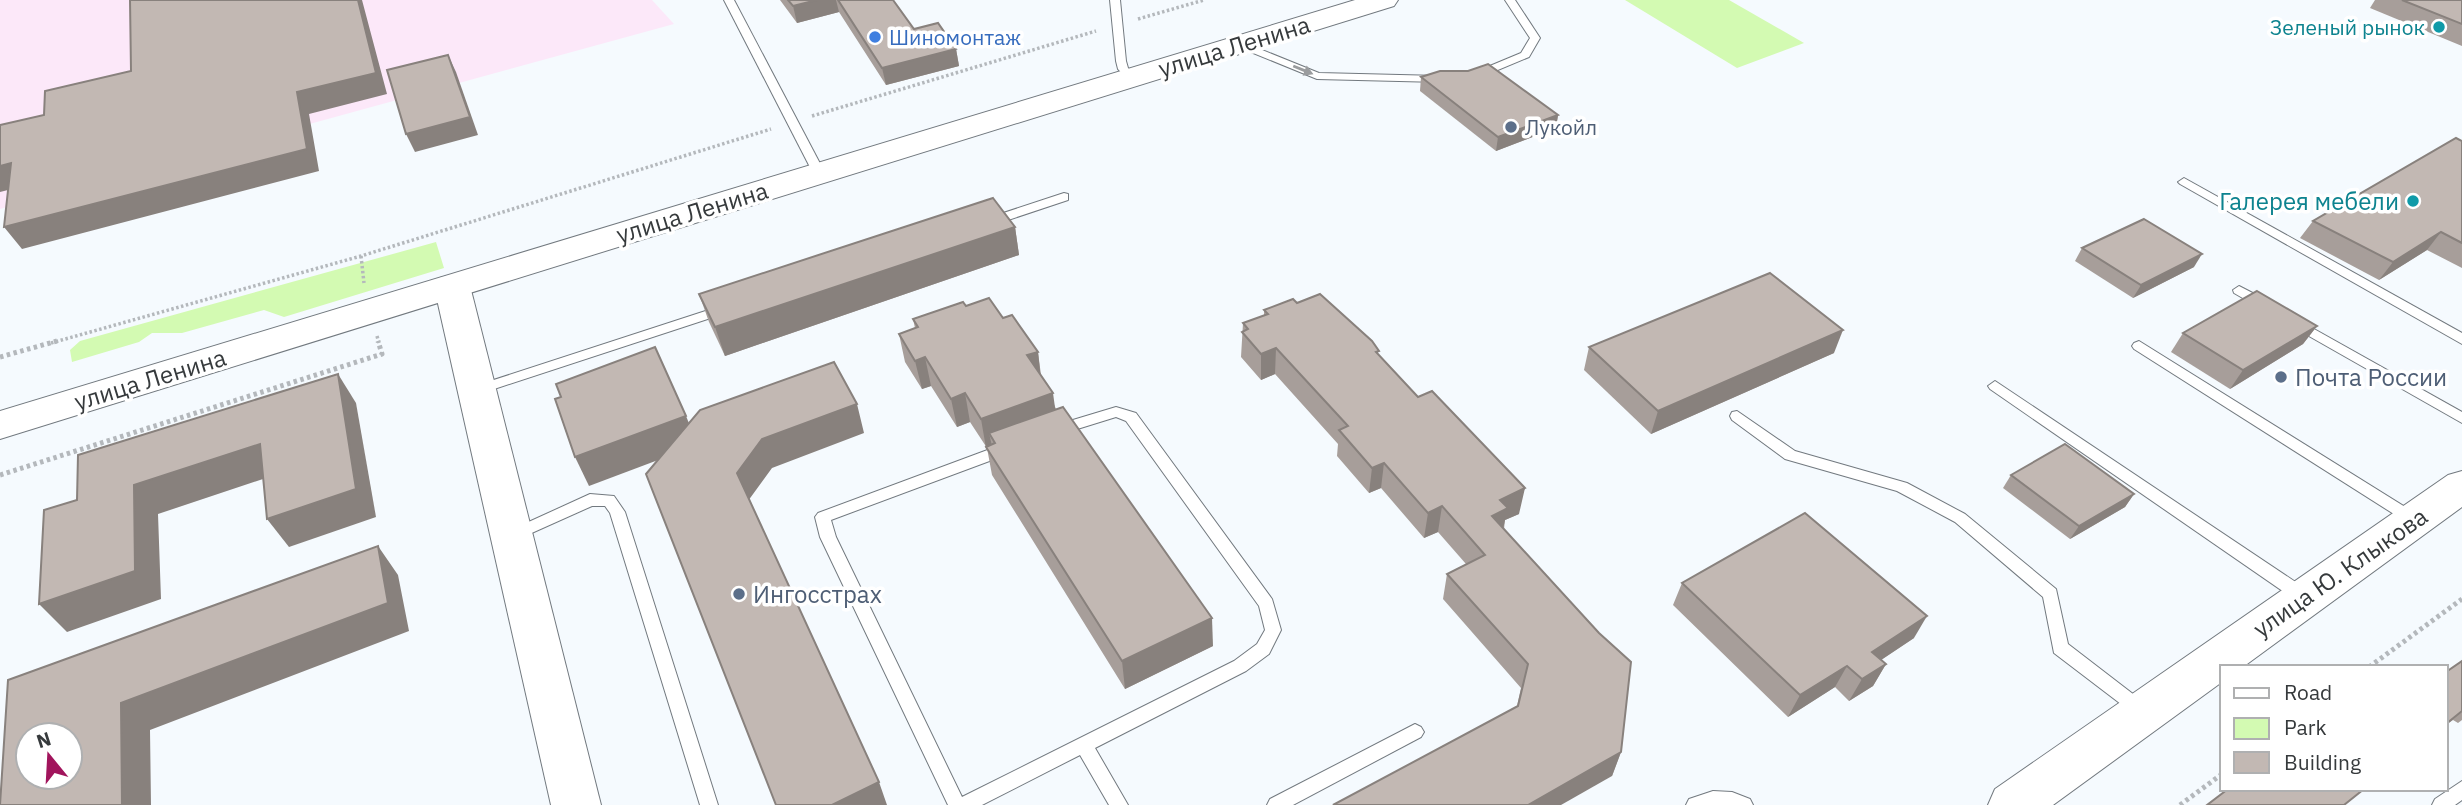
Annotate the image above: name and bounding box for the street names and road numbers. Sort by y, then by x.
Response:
street label: улица Ленина [1154,8,1314,84]
street label: улица Ленина [612,174,772,250]
street label: улица Ленина [70,341,230,417]
street label: улица Ю. Клыкова [2246,500,2434,644]

